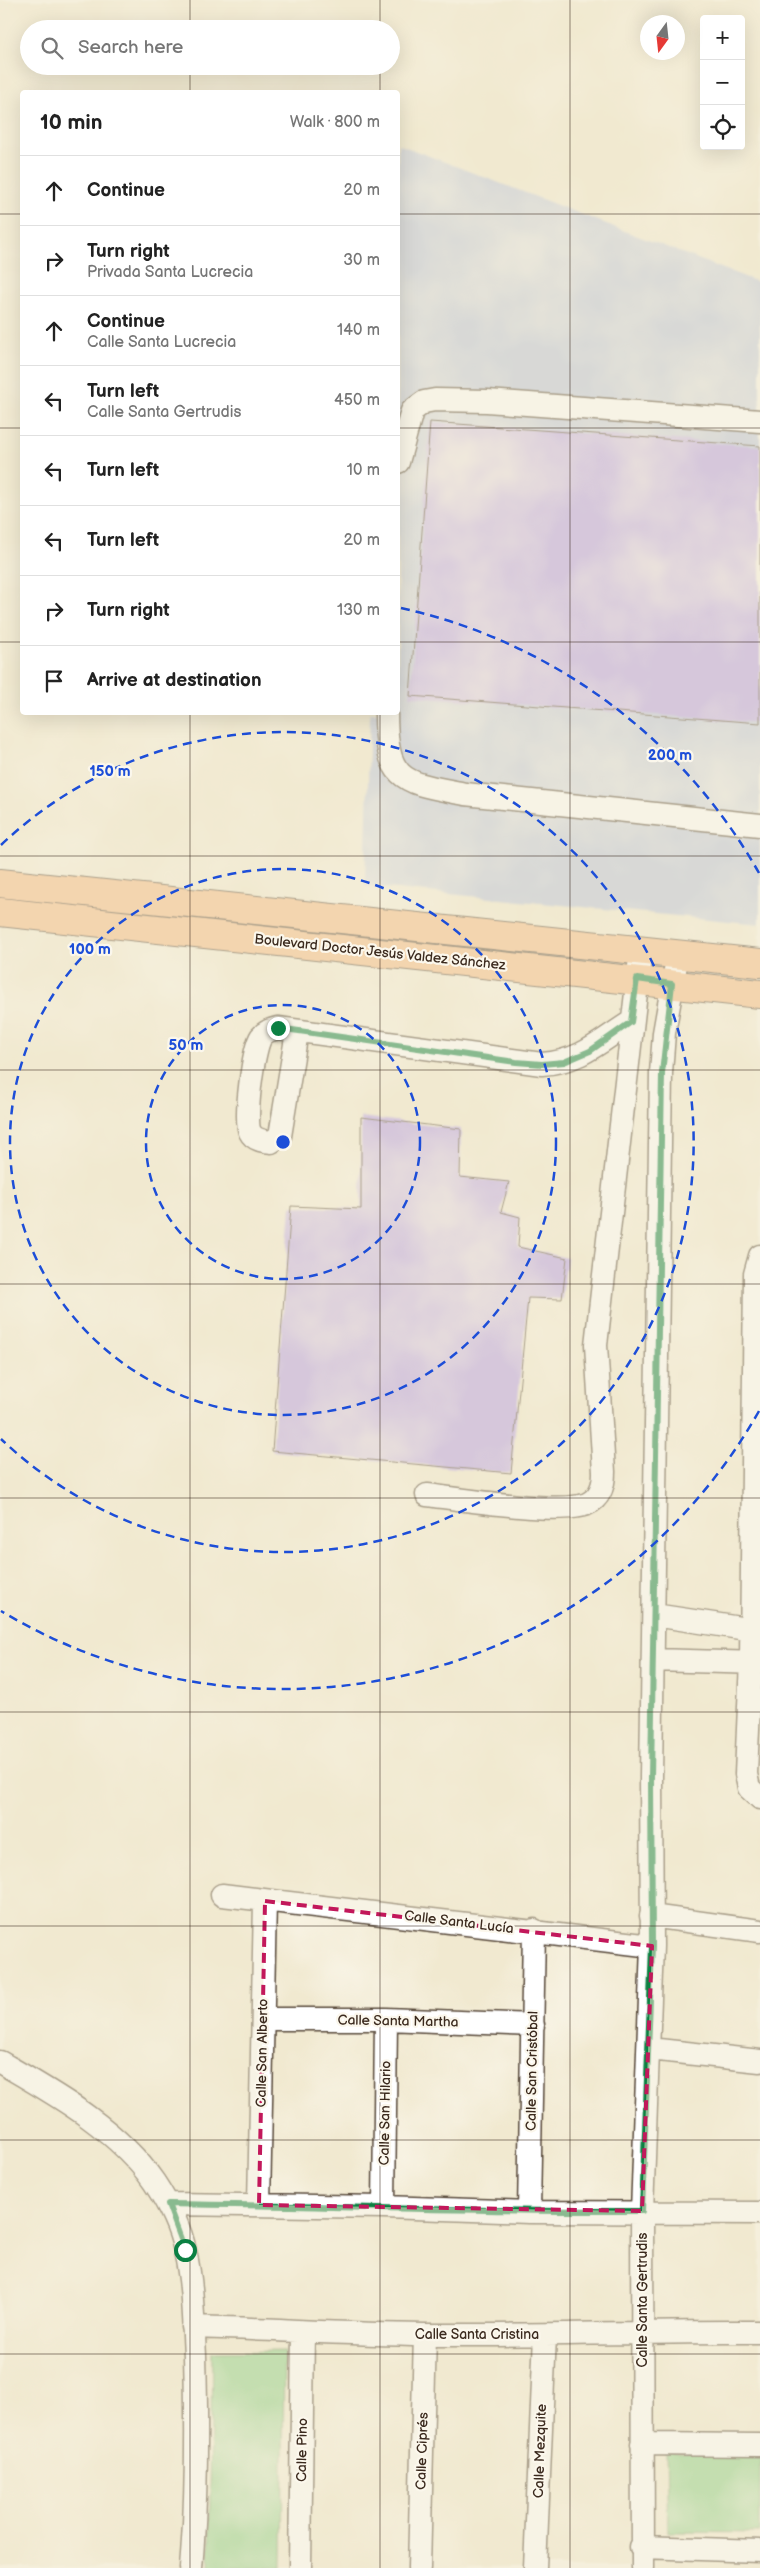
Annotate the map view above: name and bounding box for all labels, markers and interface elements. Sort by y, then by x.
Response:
north arrow [640,15,685,60]
map controls [700,15,745,150]
button: + [700,15,745,60]
search box [20,20,400,75]
icon: search [38,34,66,62]
text: Search here [78,36,183,59]
button: − [700,60,745,105]
button: locate [700,105,745,150]
text: 10 min [40,110,102,135]
text: Walk · 800 m [290,113,380,132]
icon: ahead [40,177,68,205]
text: Continue [87,179,165,202]
text: 20 m [344,181,380,200]
text: Turn right [87,240,170,263]
icon: right [40,247,68,275]
text: 30 m [343,251,380,270]
text: Privada Santa Lucrecia [87,263,253,282]
text: Continue [87,310,165,333]
icon: ahead [40,317,68,345]
text: 140 m [337,321,380,340]
text: Calle Santa Lucrecia [87,333,236,352]
text: Turn left [87,380,159,403]
icon: left [40,387,68,415]
text: 450 m [334,391,380,410]
text: Calle Santa Gertrudis [87,403,241,422]
icon: left [40,457,68,485]
text: Turn left [87,459,159,482]
text: 10 m [347,461,380,480]
icon: left [40,527,68,555]
text: Turn left [87,529,159,552]
text: 20 m [344,531,380,550]
icon: right [40,597,68,625]
text: Turn right [87,599,170,622]
text: 130 m [337,601,380,620]
icon: arrive [40,667,68,695]
text: Arrive at destination [87,669,262,692]
text: 200 m [648,746,692,765]
text: 150 m [89,762,131,781]
street label: Boulevard Doctor Jesús Valdez Sánchez [254,930,507,974]
text: 100 m [69,940,111,959]
route end [267,1017,290,1040]
text: 50 m [169,1036,204,1055]
centre of rings [274,1133,292,1151]
street label: Calle Santa Lucía [403,1907,515,1937]
street label: Calle San Alberto [253,1998,271,2108]
street label: Calle Santa Martha [337,2011,459,2031]
street label: Calle San Cristóbal [522,2011,542,2131]
street label: Calle San Hilario [376,2060,394,2165]
street label: Calle Santa Gertrudis [634,2232,651,2368]
route start [174,2239,197,2262]
street label: Calle Santa Cristina [415,2326,539,2343]
street label: Calle Mezquite [530,2404,550,2498]
street label: Calle Ciprés [412,2412,432,2490]
street label: Calle Pino [293,2418,311,2482]

